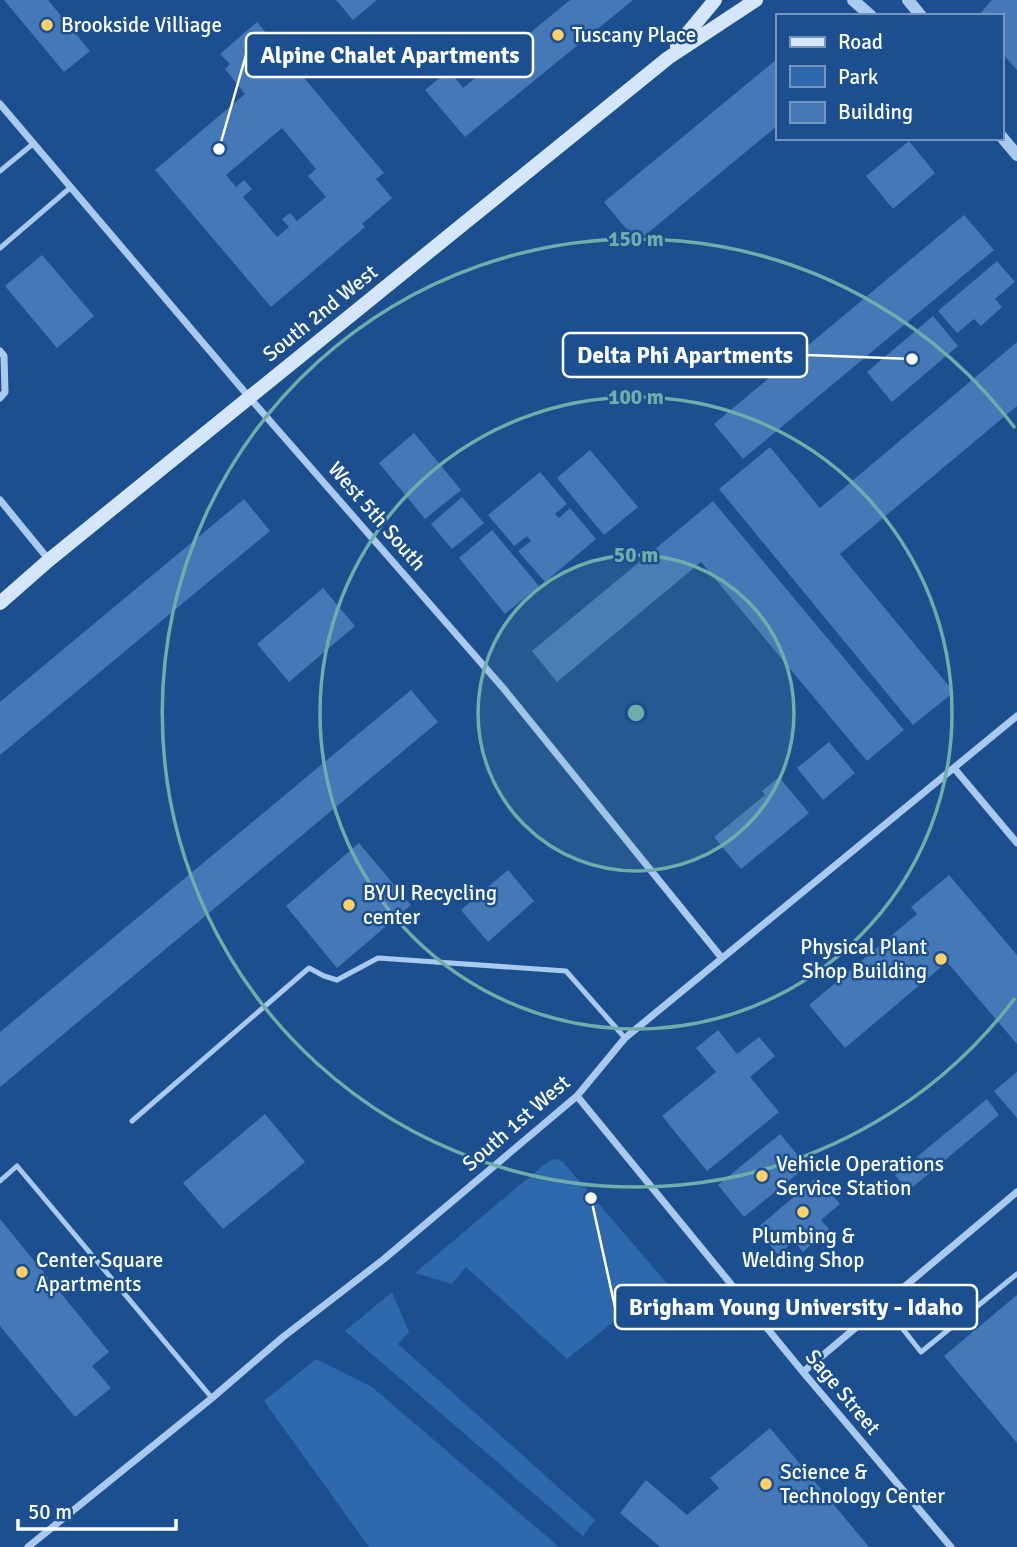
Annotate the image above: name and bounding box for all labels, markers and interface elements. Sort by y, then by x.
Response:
place label: Brookside Villiage [61,12,222,38]
legend [776,14,1003,140]
marker: Brookside Villiage [39,17,55,33]
place label: Tuscany Place [572,22,696,48]
marker: Tuscany Place [550,27,566,43]
text: Road [838,29,883,55]
callout: Alpine Chalet Apartments [246,33,533,77]
text: Alpine Chalet Apartments [260,41,520,70]
text: Park [838,64,879,90]
text: Building [838,99,913,125]
text: 150 m [608,226,664,252]
street label: South 2nd West [257,259,383,367]
callout: Delta Phi Apartments [563,333,807,377]
text: Delta Phi Apartments [577,341,793,370]
text: 100 m [608,384,664,410]
street label: West 5th South [322,456,432,576]
text: 50 m [614,542,658,568]
centre of rings [624,701,648,725]
place label: BYUI Recycling center [363,880,497,930]
marker: BYUI Recycling center [341,897,357,913]
place label: Physical Plant Shop Building [800,934,927,984]
marker: Physical Plant Shop Building [933,951,949,967]
street label: South 1st West [457,1069,575,1177]
place label: Vehicle Operations Service Station [776,1151,944,1201]
marker: Vehicle Operations Service Station [754,1168,770,1184]
marker: Plumbing & Welding Shop [795,1204,811,1220]
place label: Plumbing & Welding Shop [742,1223,864,1273]
place label: Center Square Apartments [36,1247,163,1297]
marker: Center Square Apartments [14,1264,30,1280]
callout: Brigham Young University - Idaho [615,1285,977,1329]
text: Brigham Young University - Idaho [629,1293,963,1322]
street label: Sage Street [800,1344,886,1440]
place label: Science & Technology Center [780,1459,945,1509]
marker: Science & Technology Center [758,1476,774,1492]
scale bar [18,1488,175,1532]
text: 50 m [28,1499,72,1525]

